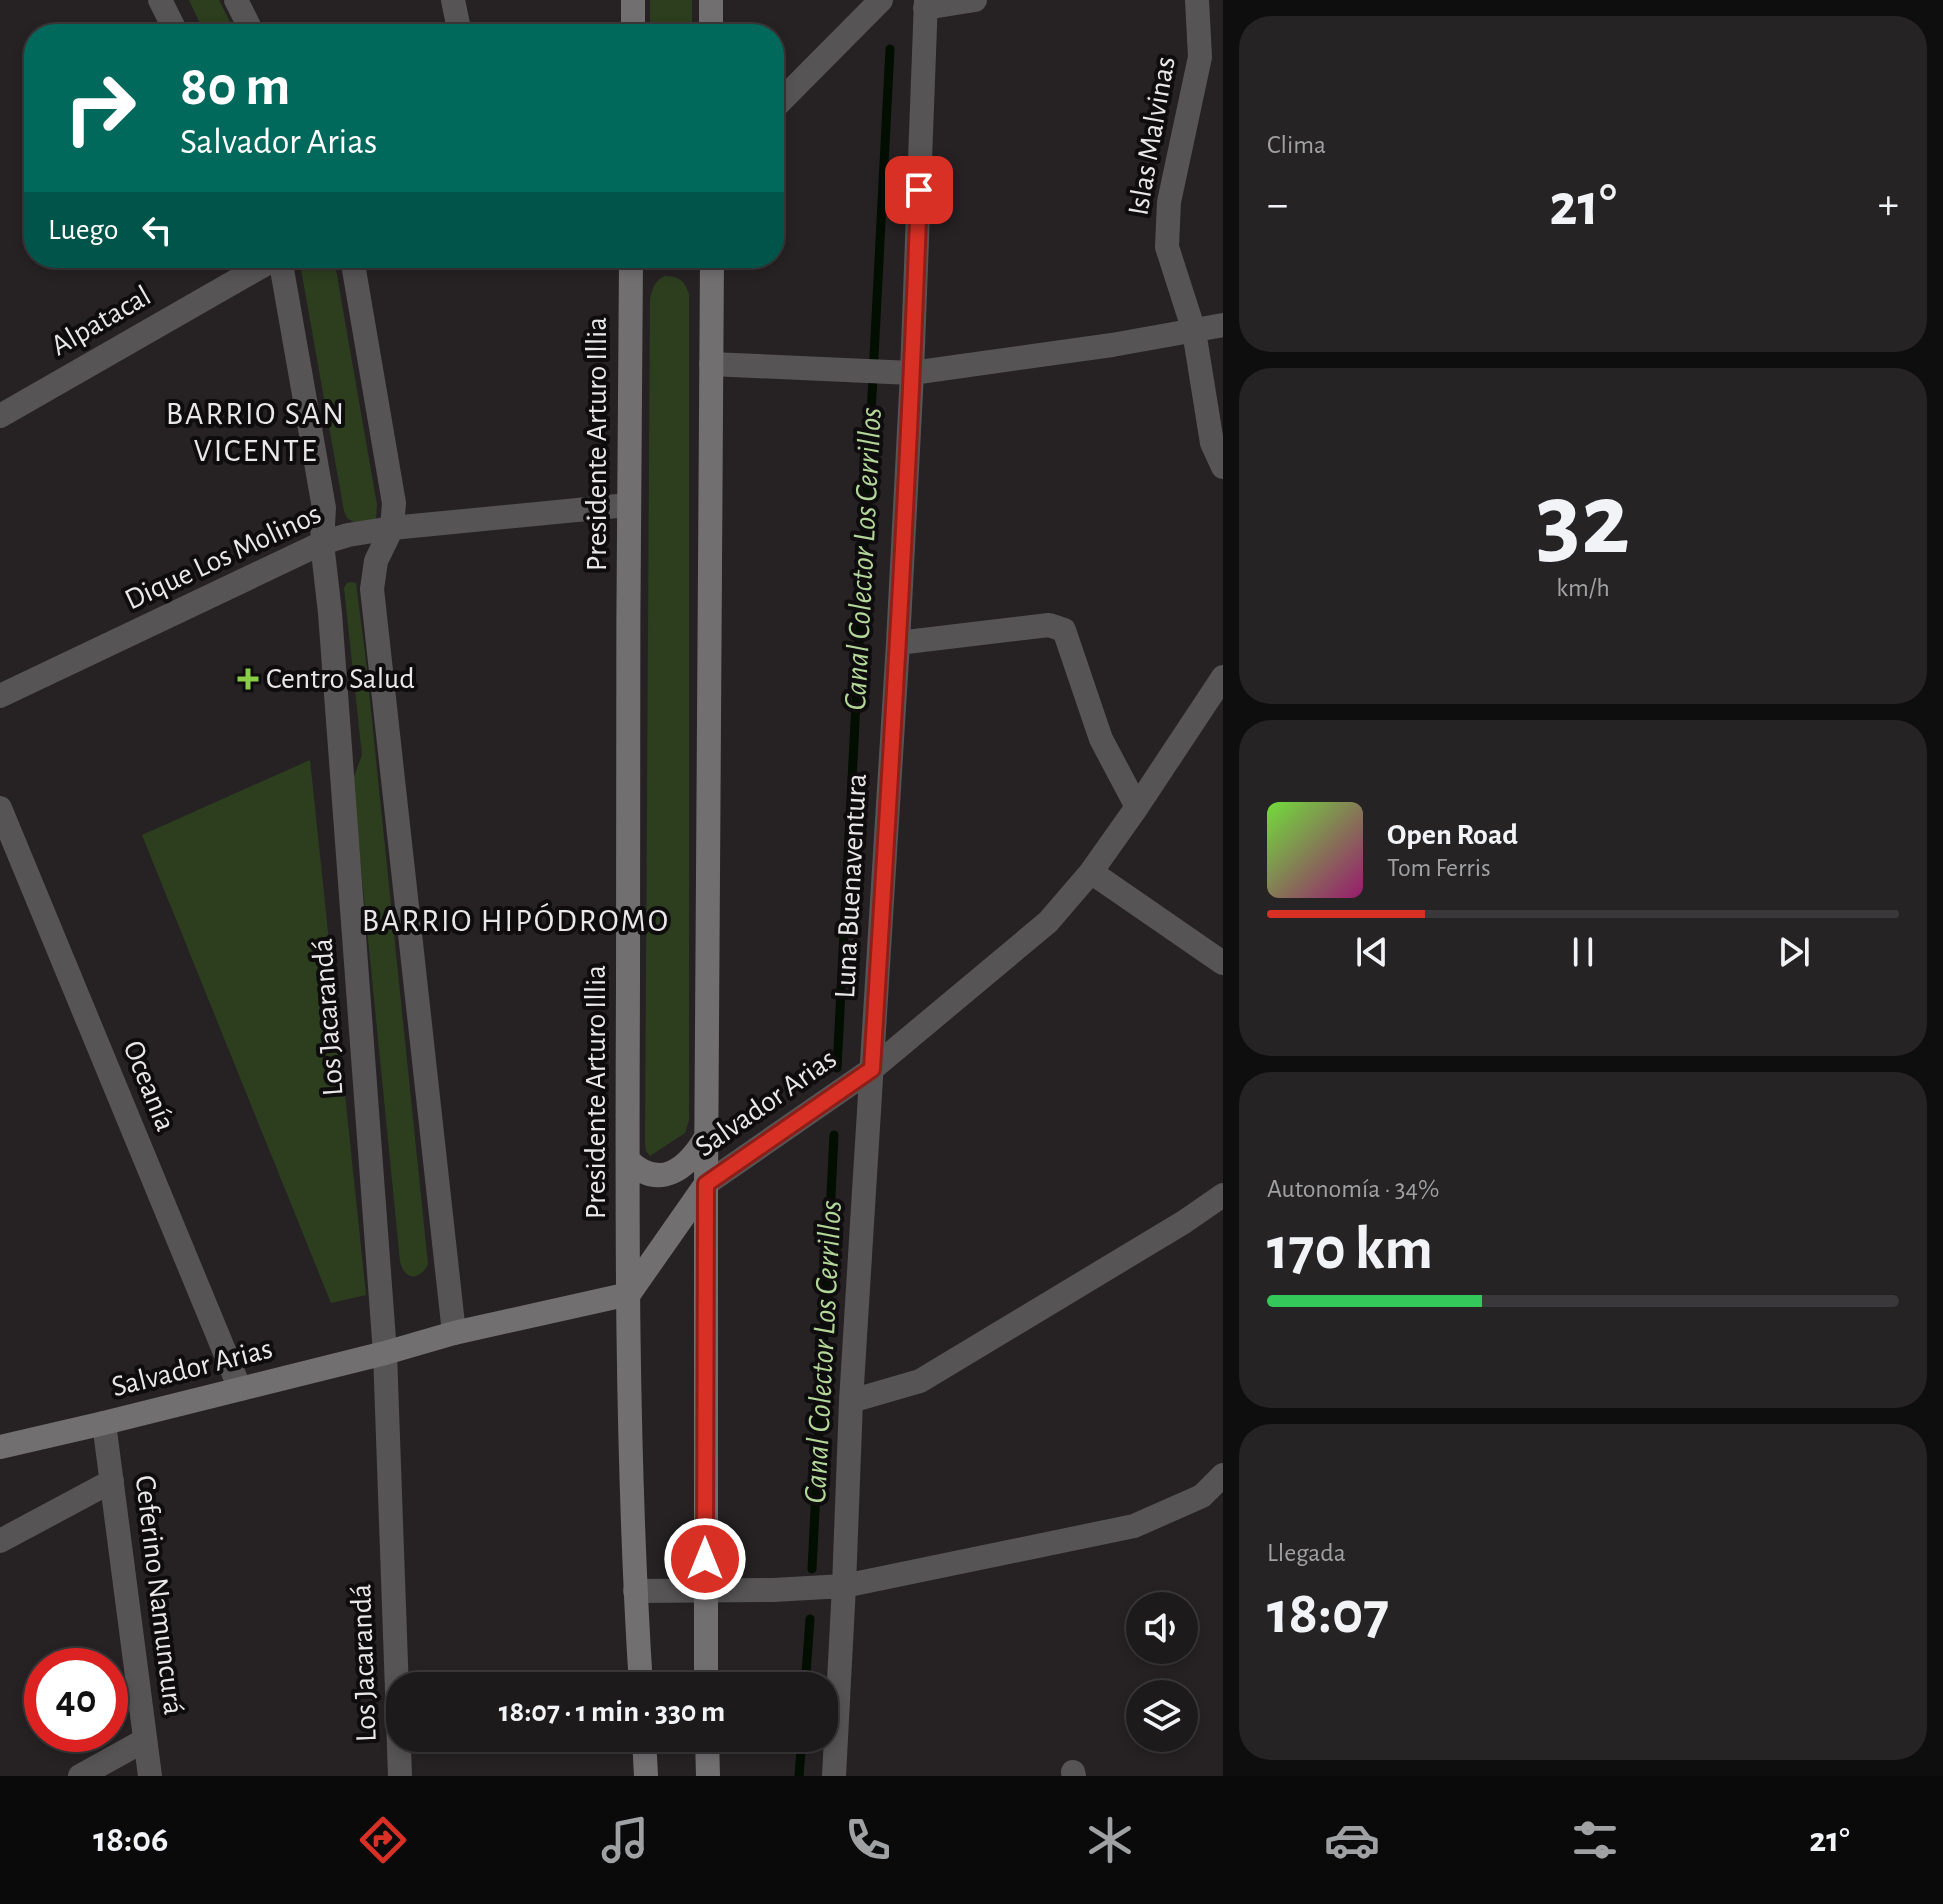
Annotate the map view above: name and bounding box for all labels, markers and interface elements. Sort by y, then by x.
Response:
street label: Islas Malvinas [1123,54,1181,218]
icon: right [48,56,152,160]
text: 80 m [180,59,290,115]
text: Salvador Arias [180,124,377,160]
text: Clima [1267,132,1326,158]
pin [885,156,953,224]
icon: arrive [897,168,941,212]
text: 21° [1549,176,1617,236]
text: − [1267,183,1288,227]
text: + [1878,183,1899,227]
icon: left [135,208,179,252]
text: Luego [48,215,119,245]
street label: Alpatacal [46,281,156,361]
street label: Presidente Arturo Illia [582,317,612,571]
district label: BARRIO SAN VICENTE [166,398,346,467]
water label: Canal Colector Los Cerrillos [839,407,887,711]
text: 32 [1536,469,1630,573]
street label: Dique Los Molinos [120,498,326,616]
text: km/h [1556,575,1610,601]
place label: Centro Salud [266,664,415,694]
marker: Centro Salud [237,668,259,690]
street label: Luna Buenaventura [830,773,872,999]
text: Open Road [1387,820,1518,850]
text: Tom Ferris [1387,855,1491,881]
district label: BARRIO HIPÓDROMO [362,903,670,937]
icon: previous [1350,930,1394,974]
icon: pause [1561,930,1605,974]
icon: next [1772,930,1816,974]
street label: Los Jacarandá [308,937,348,1097]
street label: Presidente Arturo Illia [581,965,611,1219]
street label: Oceanía [117,1037,181,1135]
street label: Salvador Arias [690,1044,842,1162]
text: Autonomía · 34% [1267,1176,1439,1202]
water label: Canal Colector Los Cerrillos [799,1200,847,1504]
text: 170 km [1267,1220,1433,1280]
street label: Salvador Arias [109,1334,275,1402]
street label: Ceferino Namuncurá [129,1474,189,1716]
position arrow [663,1517,747,1601]
text: Llegada [1267,1540,1346,1566]
street label: Los Jacarandá [346,1584,382,1742]
text: 18:07 [1267,1584,1389,1644]
map controls [1126,1592,1198,1752]
button: sound [1126,1592,1198,1664]
speed limit sign: 40 [24,1648,128,1752]
button: layers [1126,1680,1198,1752]
text: 18:07 · 1 min · 330 m [499,1697,725,1727]
icon: directions [355,1812,411,1868]
icon: music [597,1812,653,1868]
icon: phone [840,1812,896,1868]
icon: climate [1082,1812,1138,1868]
icon: car [1324,1812,1380,1868]
icon: filters [1567,1812,1623,1868]
text: 18:06 [93,1822,168,1858]
text: 21° [1809,1822,1850,1858]

